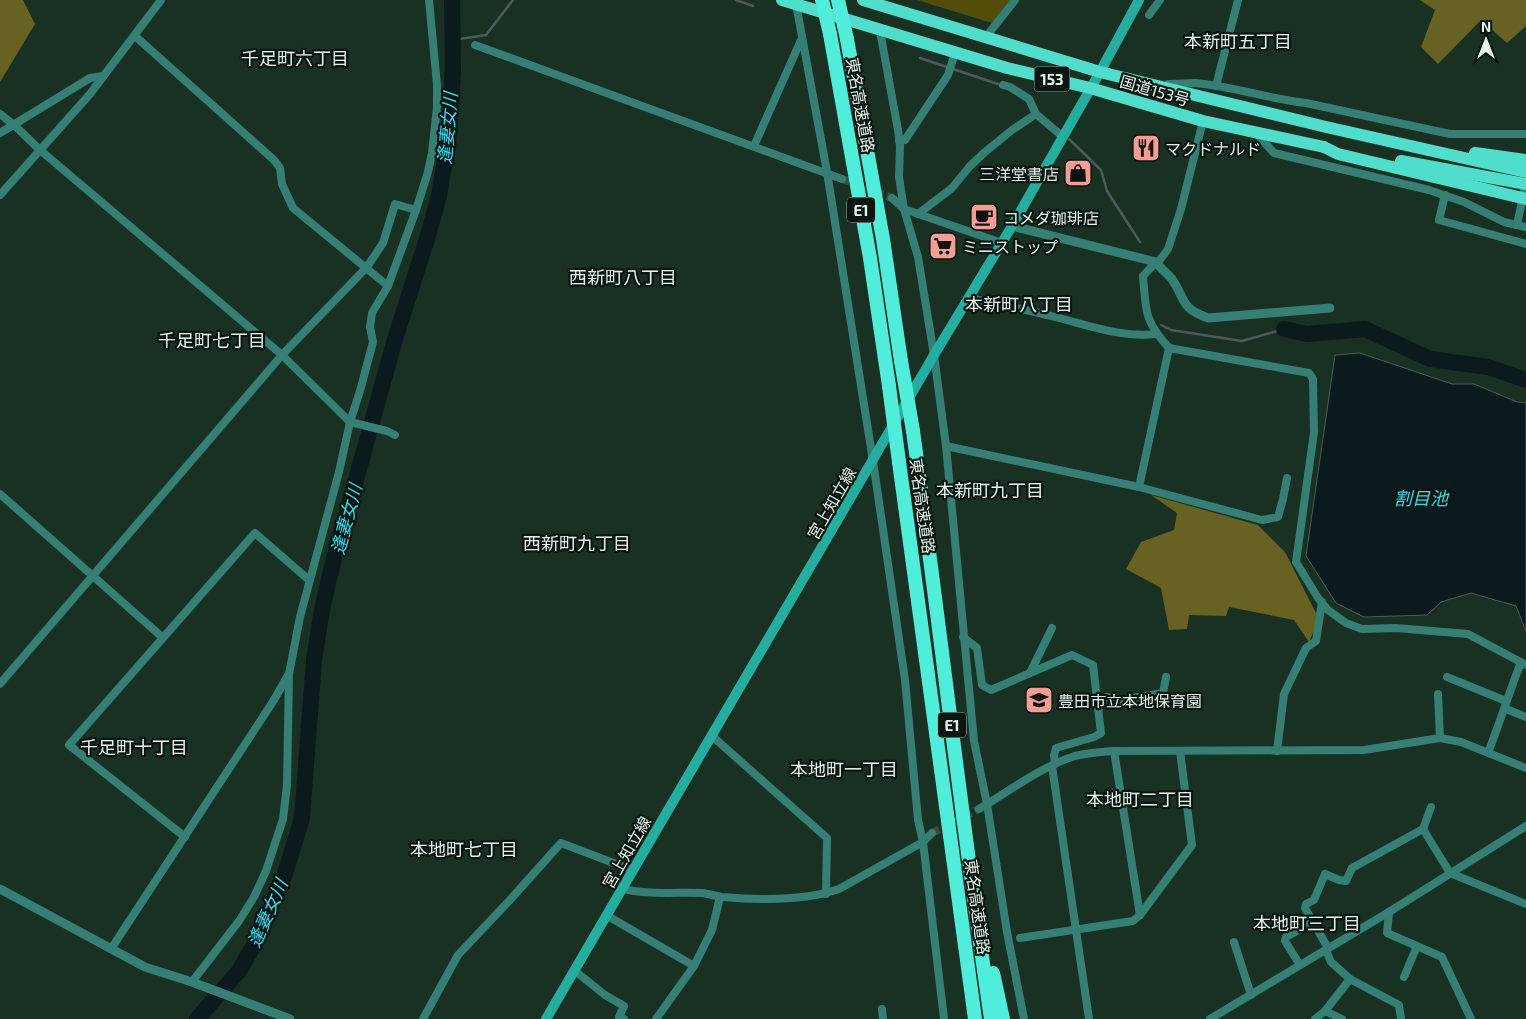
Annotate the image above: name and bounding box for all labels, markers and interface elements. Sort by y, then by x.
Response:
north arrow [1461,15,1511,65]
text: N [1481,18,1491,35]
district label: 本新町五丁目 [1184,30,1292,52]
district label: 千足町六丁目 [241,47,349,69]
street label: 東名高速道路 [843,56,879,154]
road number: 153 [1034,66,1070,92]
street label: 国道153号 [1118,71,1192,109]
water label: 逢妻女川 [433,89,461,165]
restaurant icon: マクドナルド [1131,133,1161,163]
place label: マクドナルド [1165,139,1261,158]
shop icon: 三洋堂書店 [1063,158,1093,188]
place label: 三洋堂書店 [979,164,1059,183]
road number: E1 [847,198,875,222]
cafe icon: コメダ珈琲店 [969,202,999,232]
place label: コメダ珈琲店 [1003,208,1099,227]
supermarket icon: ミニストップ [928,231,958,261]
place label: ミニストップ [962,237,1058,256]
district label: 西新町八丁目 [569,266,677,288]
district label: 本新町八丁目 [965,293,1073,315]
district label: 千足町七丁目 [158,329,266,351]
street label: 東名高速道路 [907,457,939,555]
street label: 宮上知立線 [803,464,859,542]
water label: 逢妻女川 [326,479,366,557]
district label: 本新町九丁目 [936,479,1044,501]
water label: 割目池 [1394,487,1450,509]
district label: 西新町九丁目 [523,532,631,554]
school or university icon: 豊田市立本地保育園 [1024,685,1054,715]
place label: 豊田市立本地保育園 [1058,691,1202,710]
road number: E1 [938,712,966,738]
district label: 千足町十丁目 [80,736,188,758]
district label: 本地町一丁目 [790,758,898,780]
district label: 本地町二丁目 [1086,788,1194,810]
street label: 宮上知立線 [598,813,654,891]
district label: 本地町七丁目 [410,838,518,860]
street label: 東名高速道路 [962,858,994,956]
water label: 逢妻女川 [242,874,293,950]
district label: 本地町三丁目 [1253,912,1361,934]

